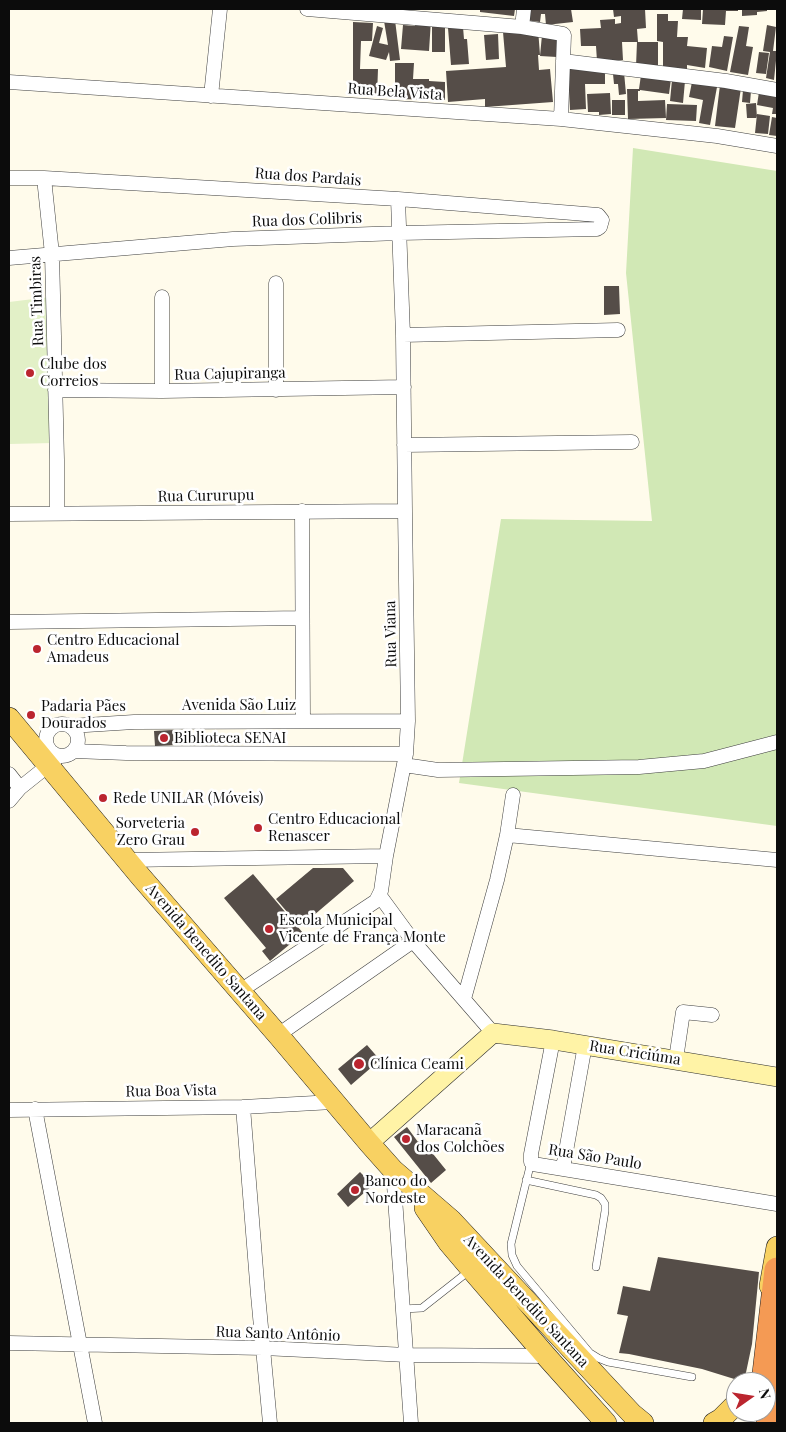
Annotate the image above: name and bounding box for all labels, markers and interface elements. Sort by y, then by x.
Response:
street label: Rua Bela Vista [347,80,443,104]
street label: Rua dos Pardais [254,164,362,190]
street label: Rua dos Colibris [252,209,362,231]
street label: Rua Timbiras [26,256,48,346]
place label: Clube dos Correios [40,355,107,390]
street label: Rua Cajupiranga [174,364,286,384]
marker: Clube dos Correios [24,367,36,379]
street label: Rua Cururupu [157,486,255,506]
street label: Rua Viana [381,600,401,668]
place label: Centro Educacional Amadeus [47,631,179,666]
marker: Centro Educacional Amadeus [31,643,43,655]
street label: Avenida São Luiz [182,696,296,714]
place label: Padaria Pães Dourados [41,697,126,732]
marker: Padaria Pães Dourados [25,709,37,721]
place label: Biblioteca SENAI [174,729,286,747]
marker: Biblioteca SENAI [158,732,170,744]
place label: Rede UNILAR (Móveis) [113,789,263,807]
marker: Rede UNILAR (Móveis) [97,792,109,804]
place label: Centro Educacional Renascer [268,810,400,845]
place label: Sorveteria Zero Grau [116,814,185,849]
marker: Centro Educacional Renascer [252,822,264,834]
marker: Sorveteria Zero Grau [189,826,201,838]
street label: Avenida Benedito Santana [142,880,270,1024]
place label: Escola Municipal Vicente de França Monte [279,911,446,946]
marker: Escola Municipal Vicente de França Monte [263,923,275,935]
street label: Rua Criciúma [588,1037,682,1069]
place label: Clínica Ceami [370,1055,464,1073]
marker: Clínica Ceami [352,1057,366,1071]
street label: Rua Boa Vista [125,1081,217,1101]
place label: Maracanã dos Colchões [416,1121,505,1156]
marker: Maracanã dos Colchões [400,1133,412,1145]
street label: Rua São Paulo [547,1141,643,1173]
place label: Banco do Nordeste [365,1172,427,1207]
marker: Banco do Nordeste [349,1184,361,1196]
street label: Avenida Benedito Santana [460,1231,592,1371]
street label: Rua Santo Antônio [215,1323,341,1345]
north arrow [726,1372,776,1422]
text: N [755,1387,776,1401]

